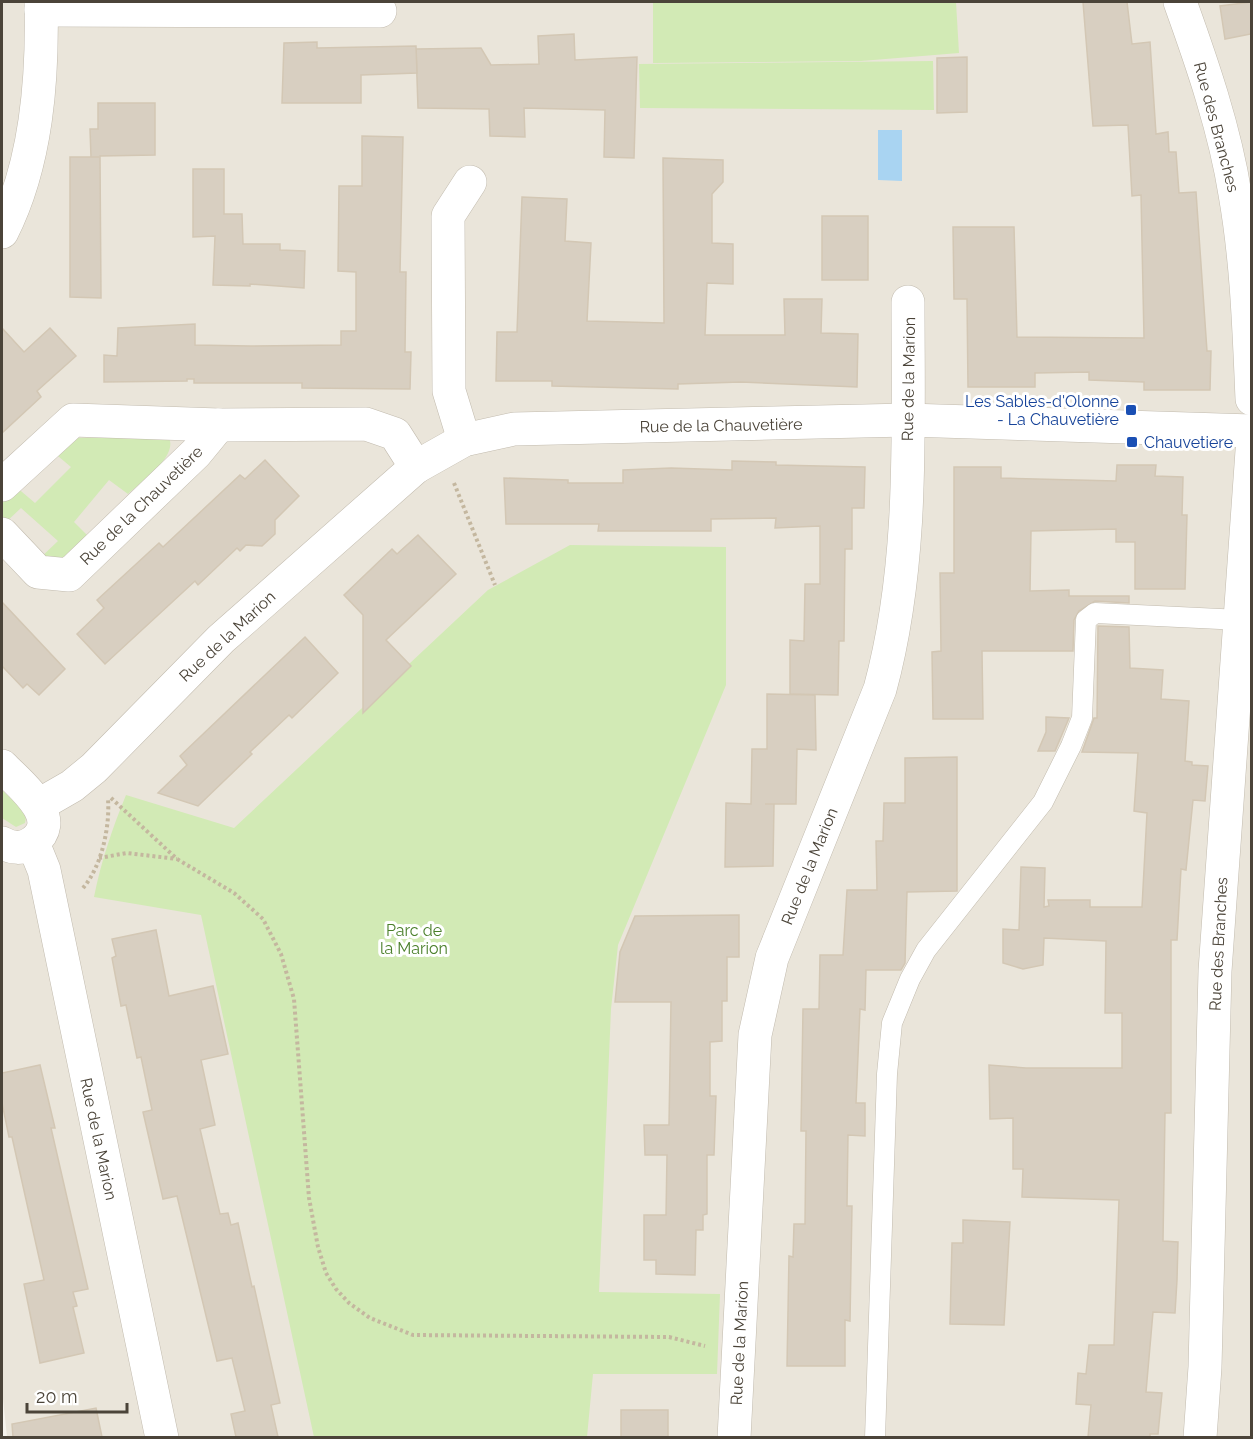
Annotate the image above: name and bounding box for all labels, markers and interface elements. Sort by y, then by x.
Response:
street label: Rue des Branches [1190,60,1243,195]
street label: Rue de la Marion [898,317,919,441]
place label: Les Sables-d'Olonne - La Chauvetière [965,392,1119,429]
marker: Les Sables-d'Olonne - La Chauvetière [1124,403,1138,417]
street label: Rue de la Chauvetière [639,415,803,436]
place label: Chauvetiere [1144,433,1233,452]
marker: Chauvetiere [1125,435,1139,449]
street label: Rue de la Chauvetière [76,442,207,569]
street label: Rue de la Marion [175,587,279,686]
street label: Rue de la Marion [777,805,842,927]
street label: Rue des Branches [1206,876,1232,1011]
park label: Parc de la Marion [380,921,448,958]
street label: Rue de la Marion [76,1076,121,1202]
street label: Rue de la Marion [727,1280,752,1406]
scale bar [27,1376,128,1414]
text: 20 m [36,1386,78,1407]

